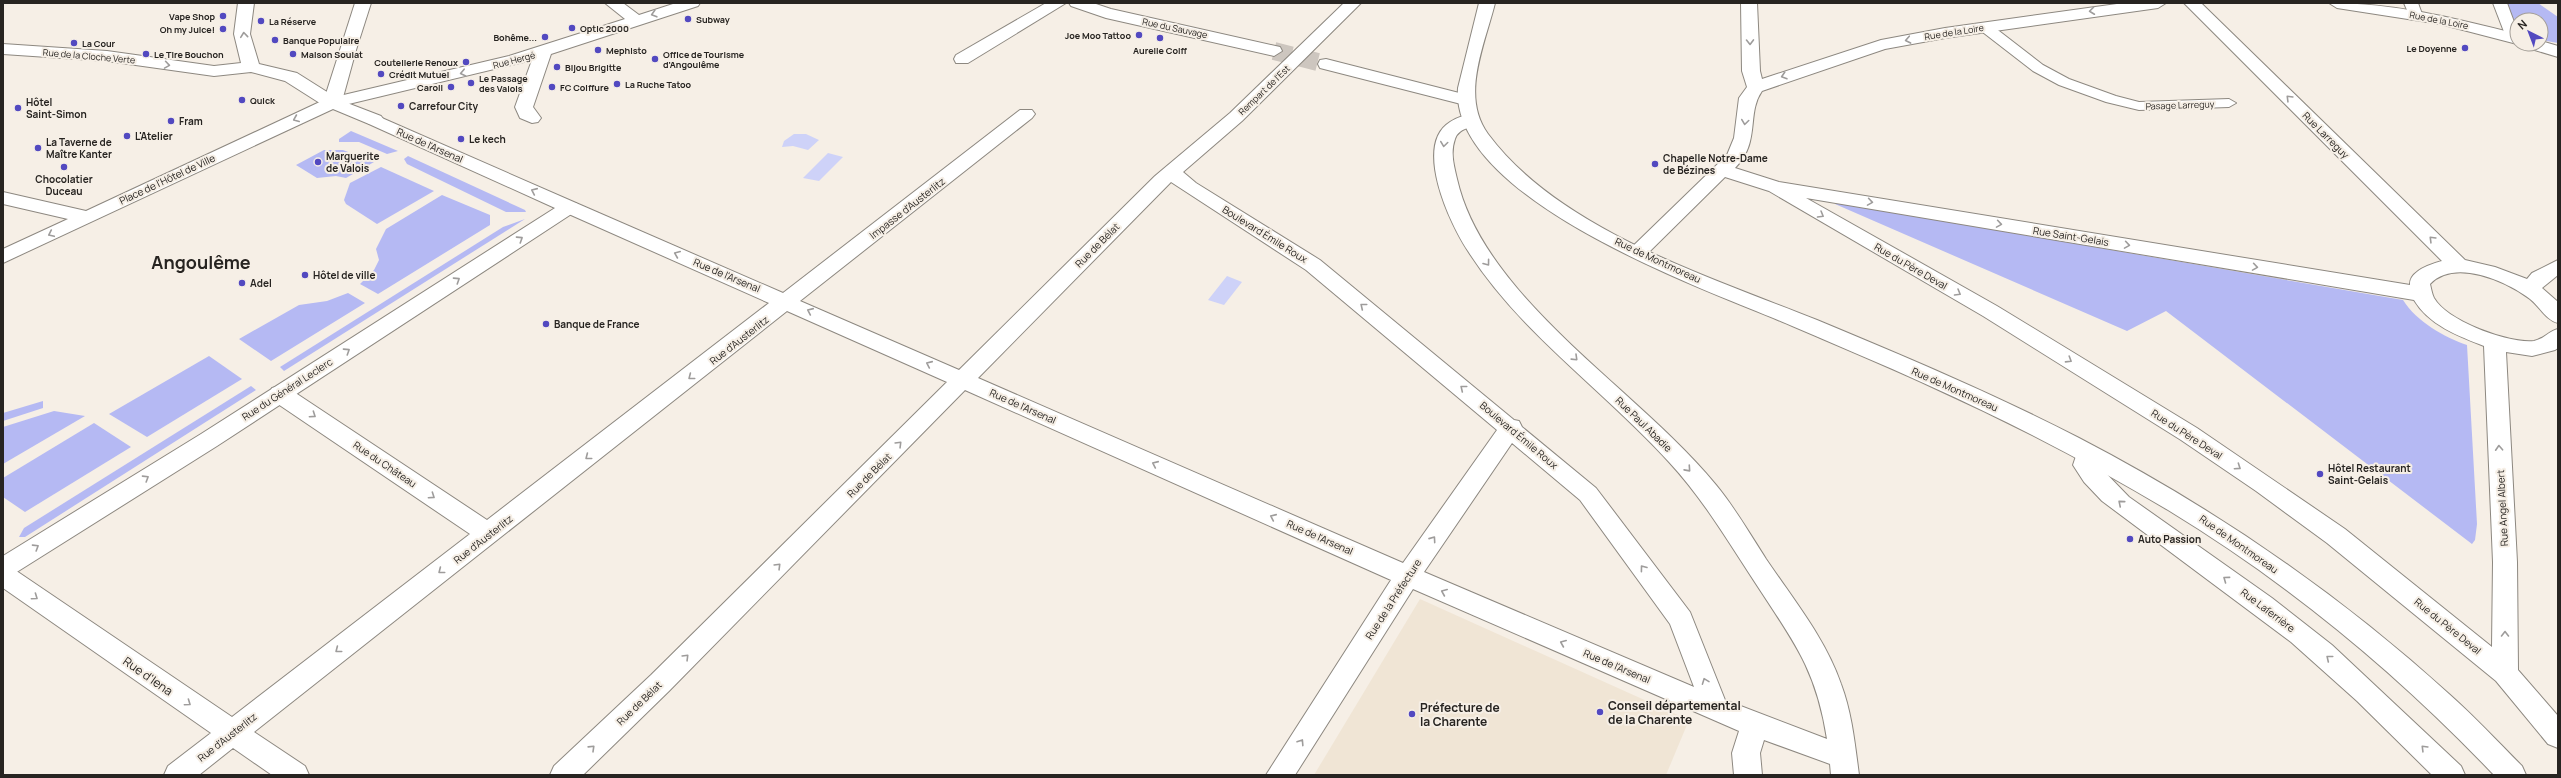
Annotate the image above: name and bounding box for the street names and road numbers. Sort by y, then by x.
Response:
street label: Rue de la Loire [2408,8,2470,32]
street label: Rue du Sauvage [1141,15,1209,41]
street label: Rue de la Loire [1923,21,1985,43]
street label: Rue de la Cloche Verte [42,45,136,67]
street label: Rue Hergé [491,48,537,72]
street label: Rempart de l'Est [1235,62,1293,118]
street label: Pasage Larreguy [2145,97,2215,113]
street label: Rue Larreguy [2300,109,2353,162]
street label: Rue de l'Arsenal [395,124,465,166]
street label: Place de l'Hôtel de Ville [117,151,217,207]
street label: Impasse d'Austerlitz [866,174,948,242]
street label: Boulevard Émile Roux [1220,202,1311,266]
street label: Rue de Bélat [1072,220,1122,270]
street label: Rue Saint-Gelais [2032,223,2110,249]
street label: Rue de Montmoreau [1613,234,1703,286]
street label: Rue du Père Deval [1872,239,1950,293]
street label: Rue de l'Arsenal [691,255,763,295]
street label: Rue d'Austerlitz [706,312,772,368]
street label: Rue du Général Leclerc [239,354,335,424]
street label: Rue de Montmoreau [1910,364,2000,414]
street label: Rue de l'Arsenal [988,385,1058,427]
street label: Rue Paul Abadie [1613,393,1675,455]
street label: Boulevard Émile Roux [1477,398,1562,472]
street label: Rue du Père Deval [2149,406,2225,462]
street label: Rue du Château [351,438,419,490]
street label: Rue de Bélat [844,450,894,500]
street label: Rue Angel Albert [2493,469,2511,547]
street label: Rue d'Austerlitz [450,511,516,567]
street label: Rue de Montmoreau [2197,512,2281,577]
street label: Rue de l'Arsenal [1285,516,1355,558]
street label: Rue de la Préfecture [1362,556,1424,642]
street label: Rue Laferrière [2238,585,2298,635]
street label: Rue du Père Deval [2412,595,2484,657]
street label: Rue de l'Arsenal [1581,646,1653,686]
street label: Rue d'Iena [120,653,176,699]
street label: Rue de Bélat [613,678,665,728]
street label: Rue d'Austerlitz [194,709,260,765]

